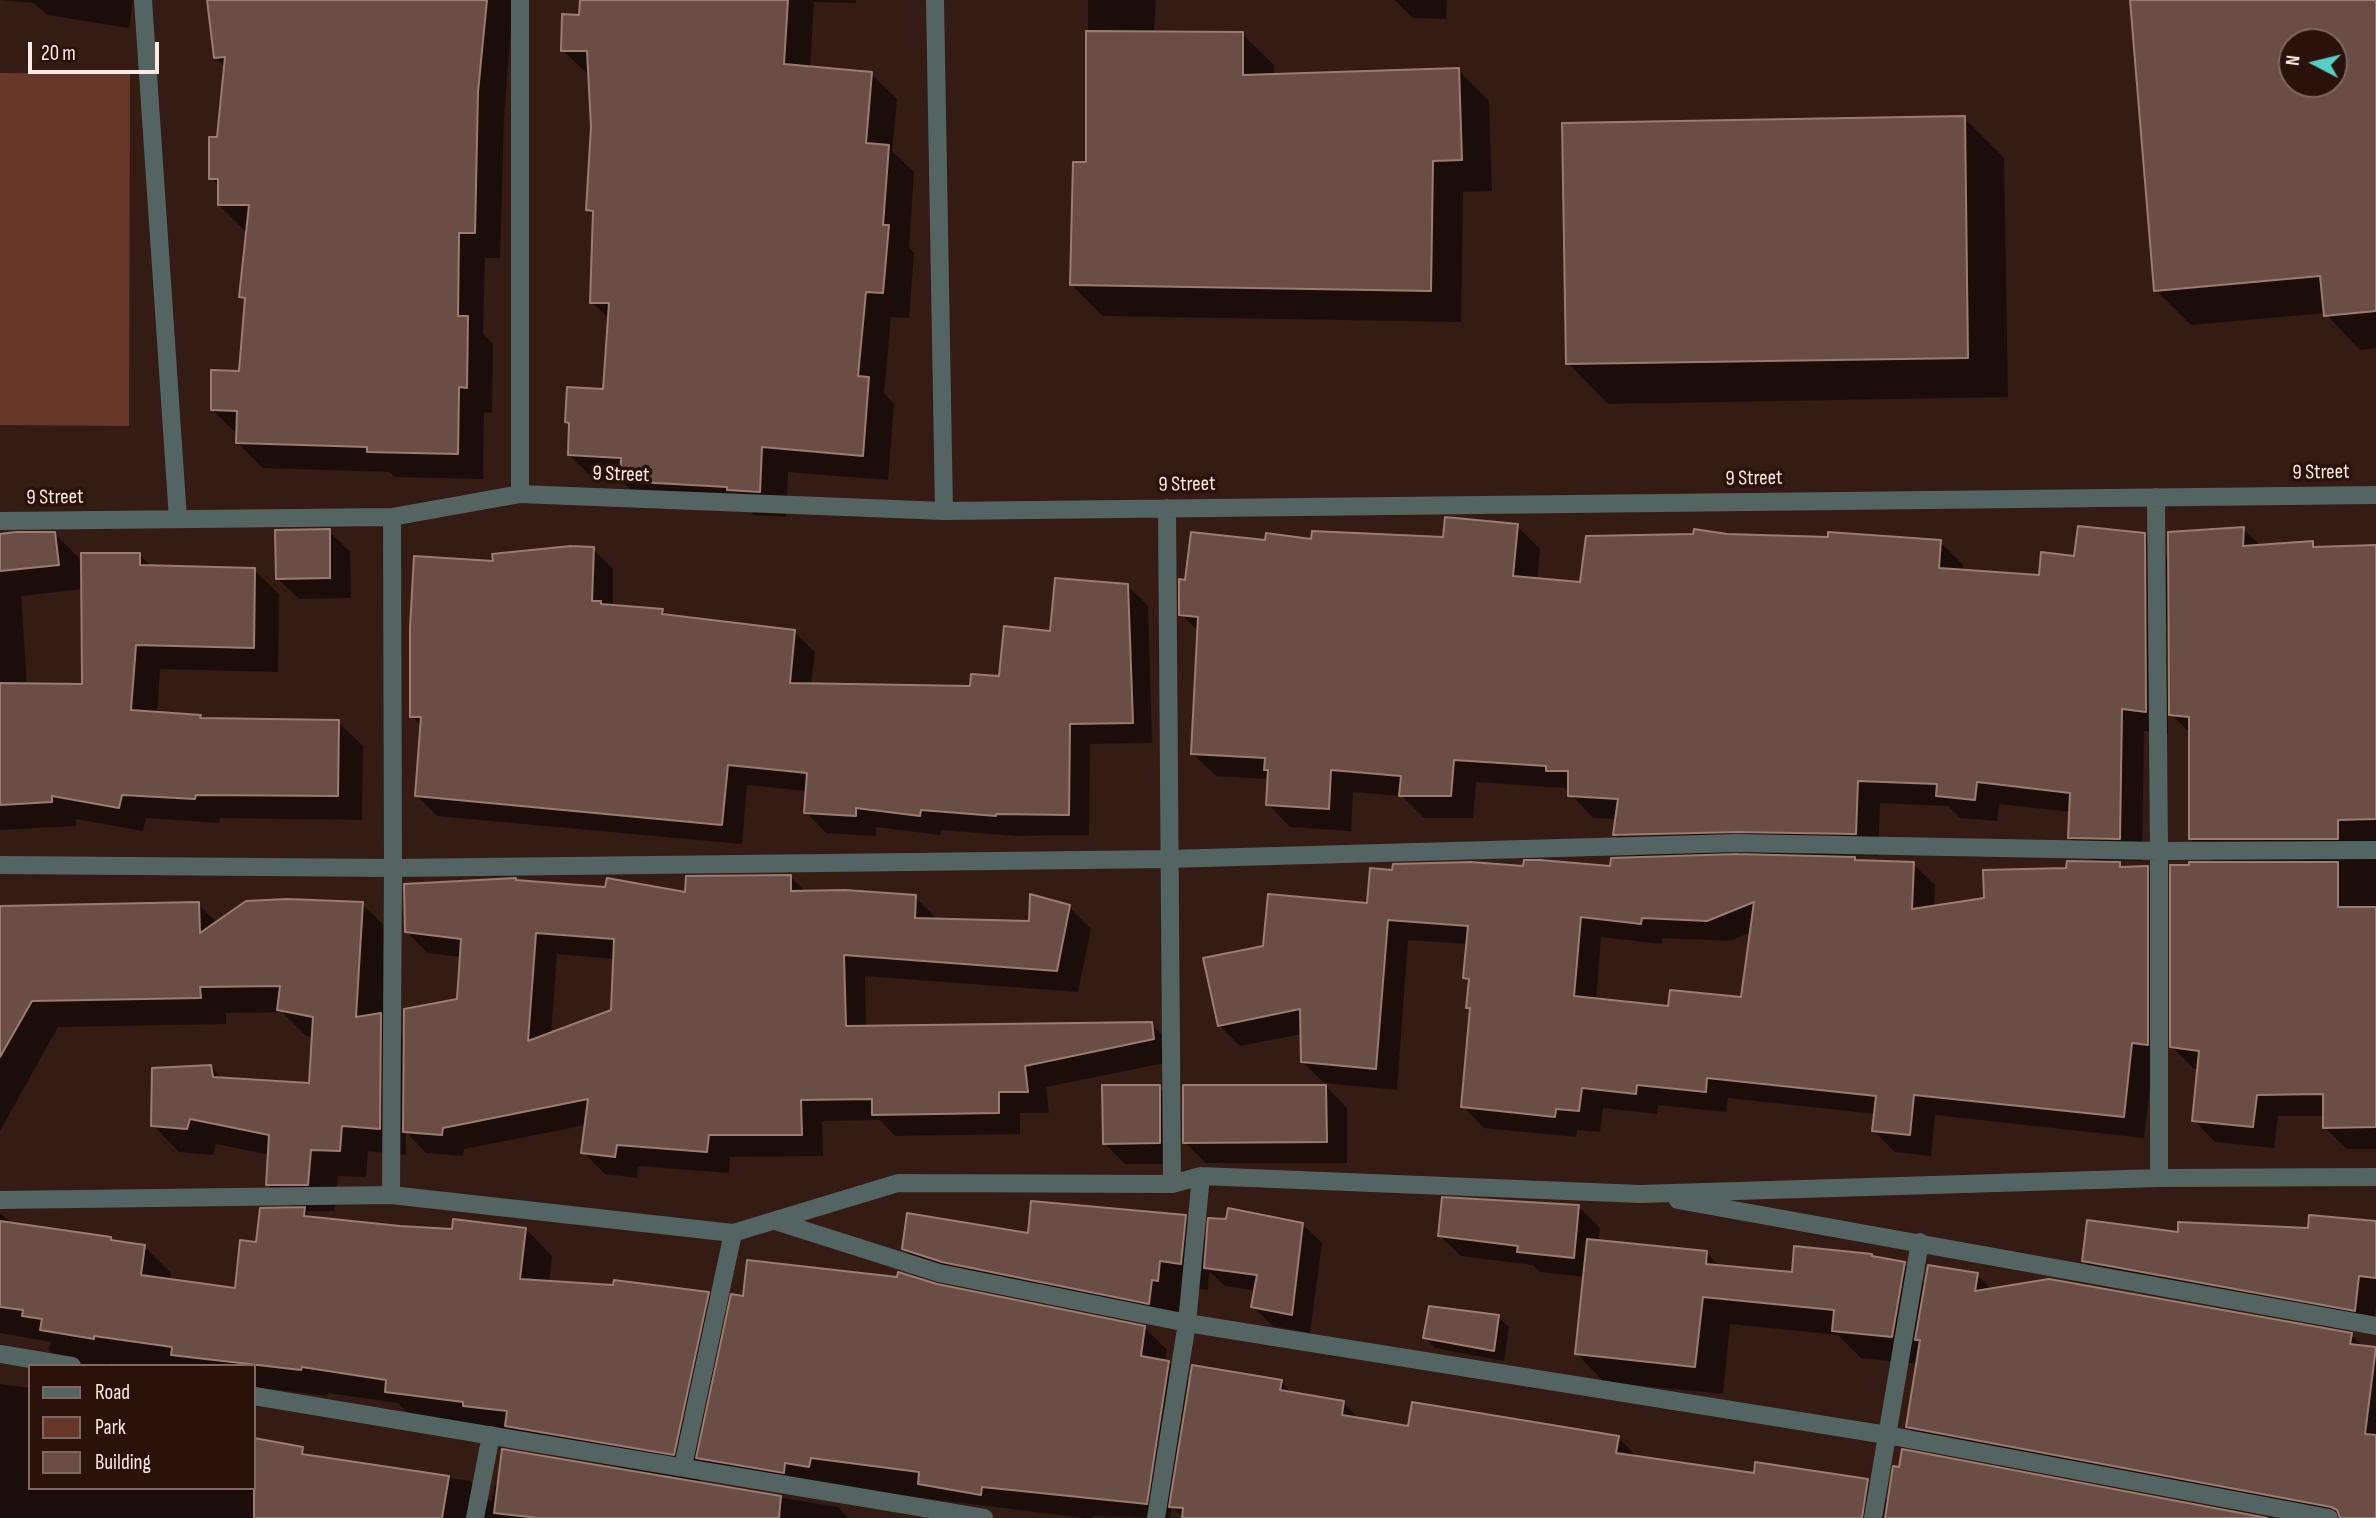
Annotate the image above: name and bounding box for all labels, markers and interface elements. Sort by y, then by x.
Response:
scale bar [32,28,163,72]
north arrow [2278,28,2348,98]
text: 20 m [41,41,76,66]
text: N [2282,54,2306,67]
street label: 9 Street [2292,460,2350,486]
street label: 9 Street [592,461,650,489]
street label: 9 Street [1725,466,1783,492]
street label: 9 Street [1158,472,1216,498]
street label: 9 Street [26,485,84,511]
legend [28,1364,256,1490]
text: Road [95,1380,130,1405]
text: Park [95,1415,126,1440]
text: Building [95,1450,151,1475]

